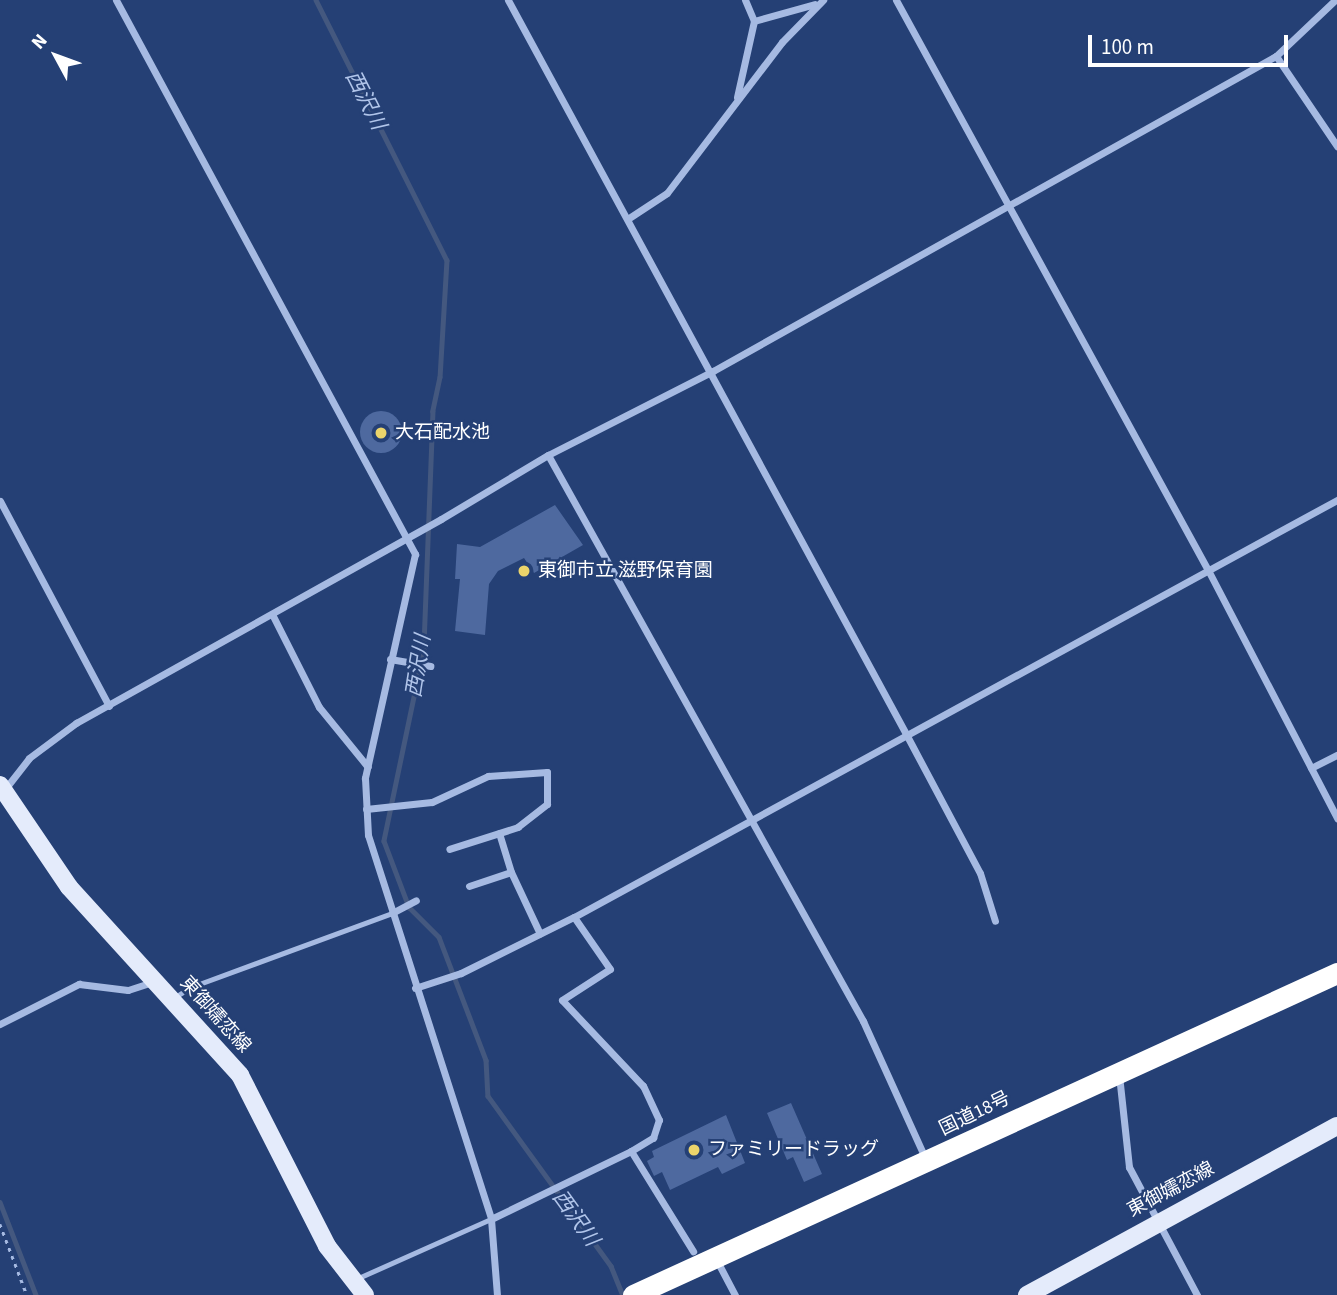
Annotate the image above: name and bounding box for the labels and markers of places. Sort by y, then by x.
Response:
place label: 大石配水池 [395,422,490,444]
marker: 大石配水池 [373,425,389,441]
place label: 東御市立 滋野保育園 [538,560,713,582]
marker: 東御市立 滋野保育園 [516,563,532,579]
place label: ファミリードラッグ [708,1139,879,1161]
marker: ファミリードラッグ [686,1142,702,1158]

